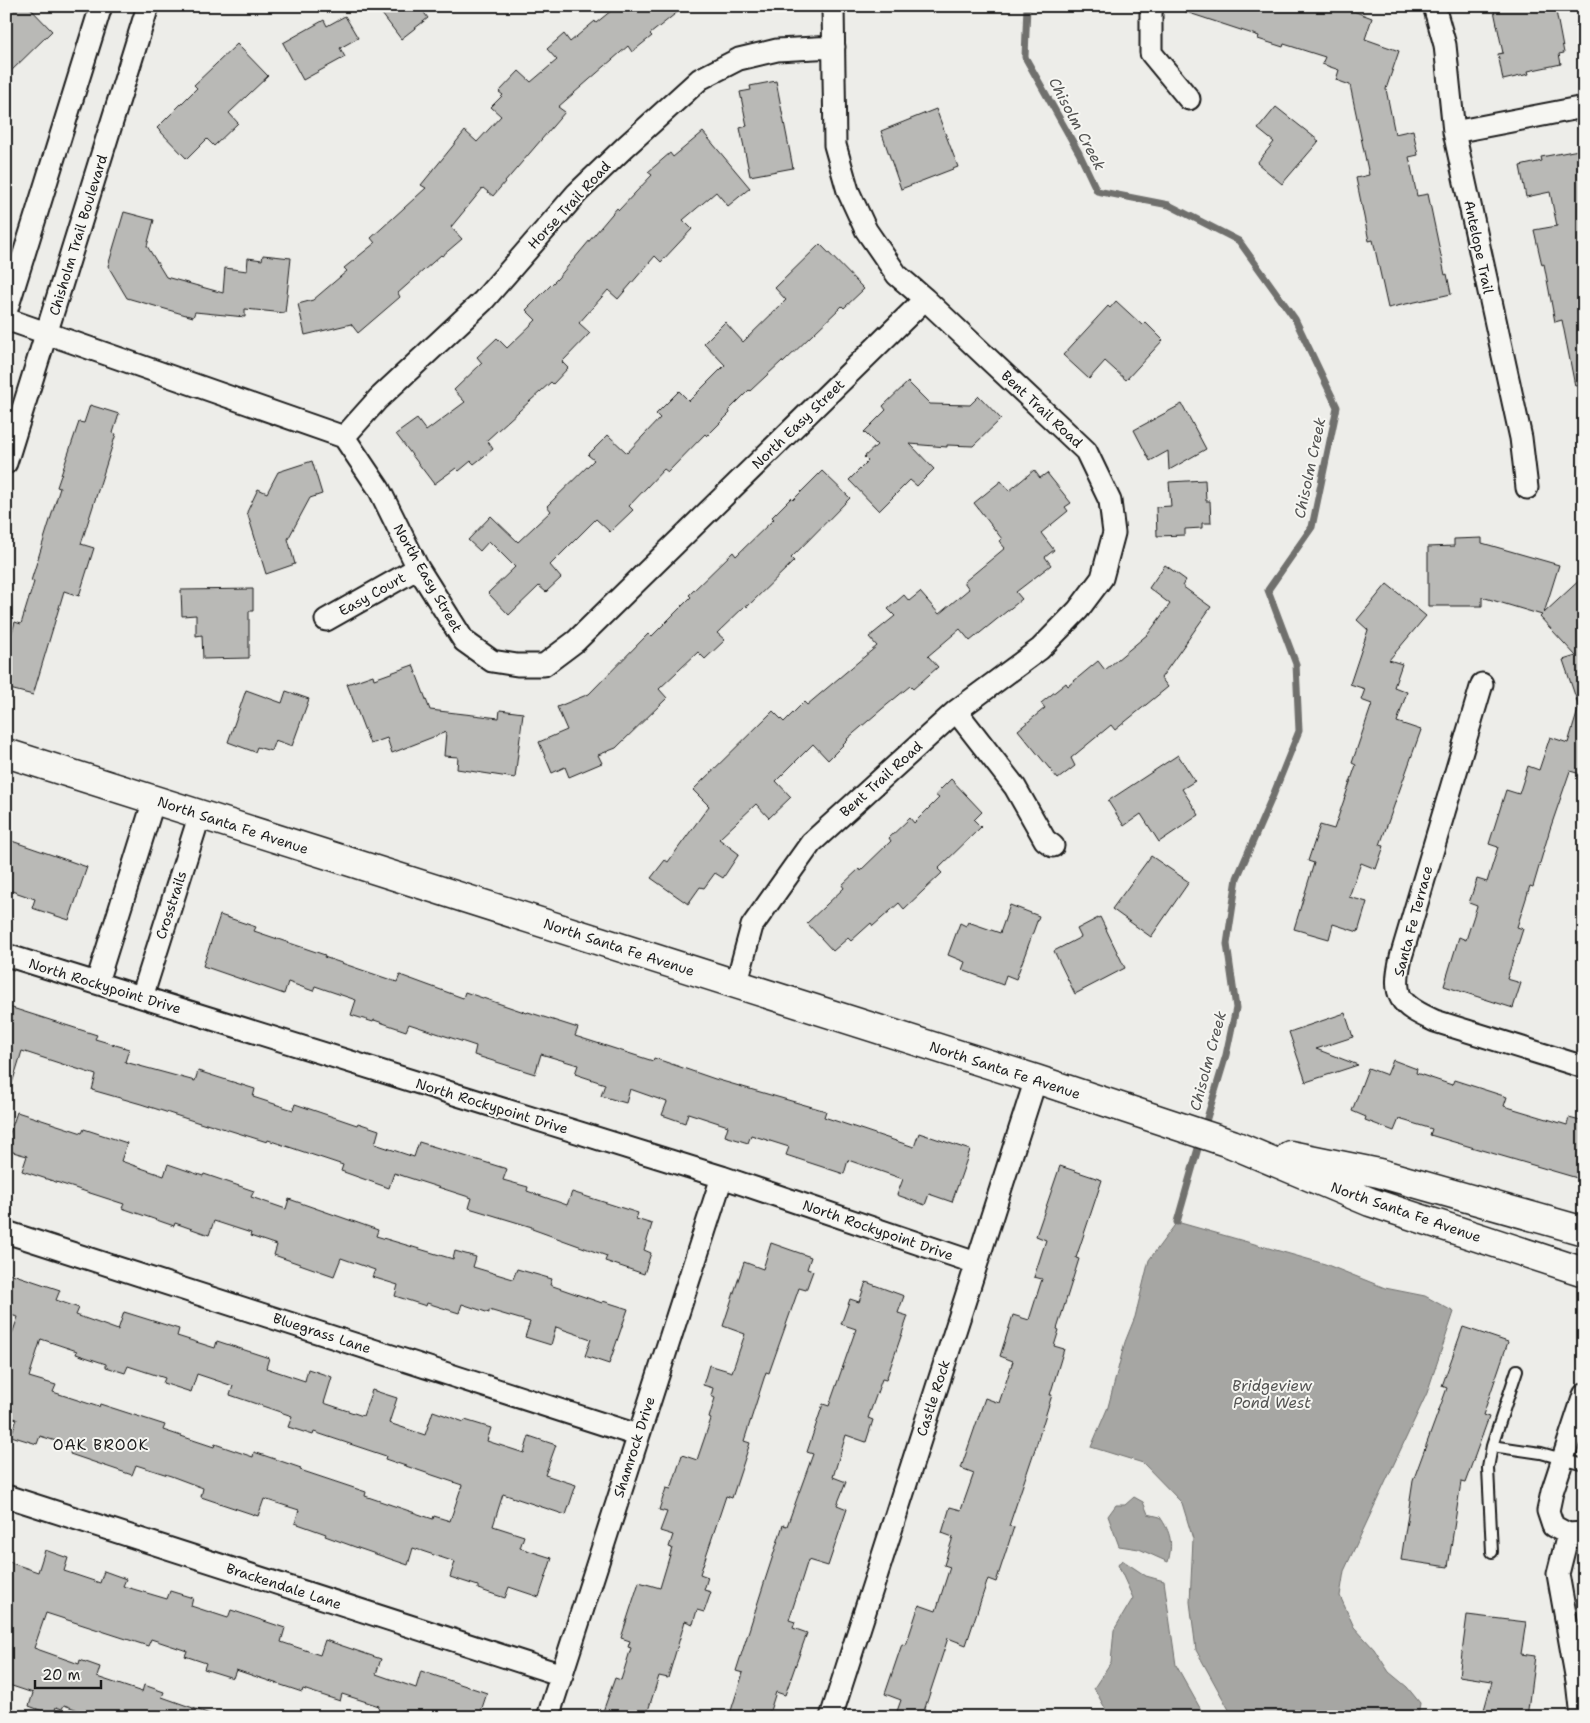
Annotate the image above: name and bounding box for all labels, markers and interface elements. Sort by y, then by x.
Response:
water label: Chisolm Creek [1044,74,1110,174]
street label: Chisholm Trail Boulevard [45,152,111,318]
street label: Horse Trail Road [524,157,614,253]
street label: Antelope Trail [1460,199,1498,296]
street label: Bent Trail Road [997,367,1087,451]
street label: North Easy Street [748,375,848,473]
water label: Chisolm Creek [1290,415,1331,520]
street label: North Easy Street [390,521,466,635]
street label: Easy Court [335,568,409,620]
street label: Bent Trail Road [836,737,926,821]
street label: North Santa Fe Avenue [155,792,311,858]
street label: Santa Fe Terrace [1390,864,1436,978]
street label: Crosstrails [151,868,191,941]
street label: North Santa Fe Avenue [541,914,697,980]
street label: North Rockypoint Drive [27,954,183,1018]
water label: Chisolm Creek [1185,1008,1231,1113]
street label: North Santa Fe Avenue [927,1037,1083,1103]
street label: North Rockypoint Drive [414,1074,570,1138]
street label: North Santa Fe Avenue [1329,1178,1484,1246]
street label: North Rockypoint Drive [800,1196,956,1264]
street label: Bluegrass Lane [271,1309,373,1357]
street label: Castle Rock [912,1358,954,1438]
water label: Bridgeview Pond West [1232,1376,1313,1413]
street label: Shamrock Drive [609,1394,659,1500]
district label: OAK BROOK [53,1435,149,1455]
street label: Brackendale Lane [224,1559,344,1613]
scale bar [35,1658,101,1690]
text: 20 m [42,1665,81,1685]

